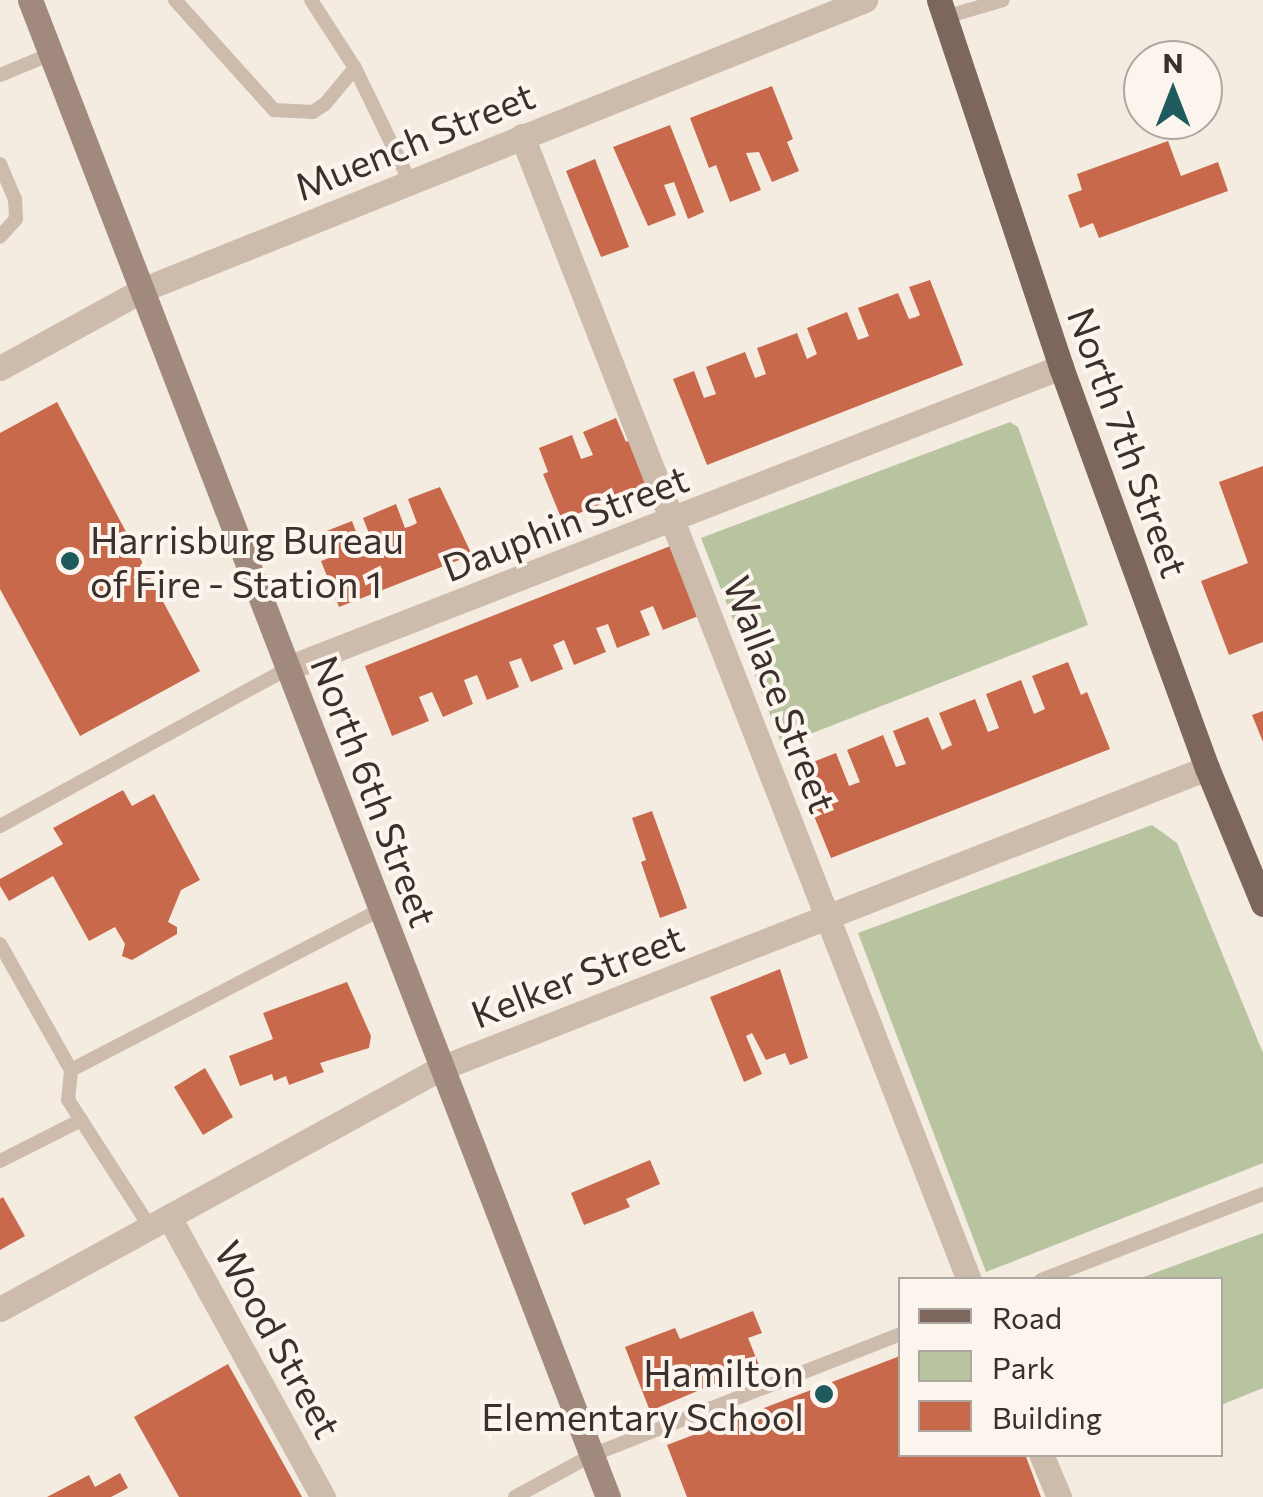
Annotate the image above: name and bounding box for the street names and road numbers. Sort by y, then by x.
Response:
street label: Muench Street [287,71,541,209]
street label: North 7th Street [1059,301,1199,583]
street label: Dauphin Street [436,454,694,590]
street label: Wallace Street [715,569,847,819]
street label: North 6th Street [302,649,448,933]
street label: Kelker Street [465,914,689,1036]
street label: Wood Street [206,1233,352,1445]

